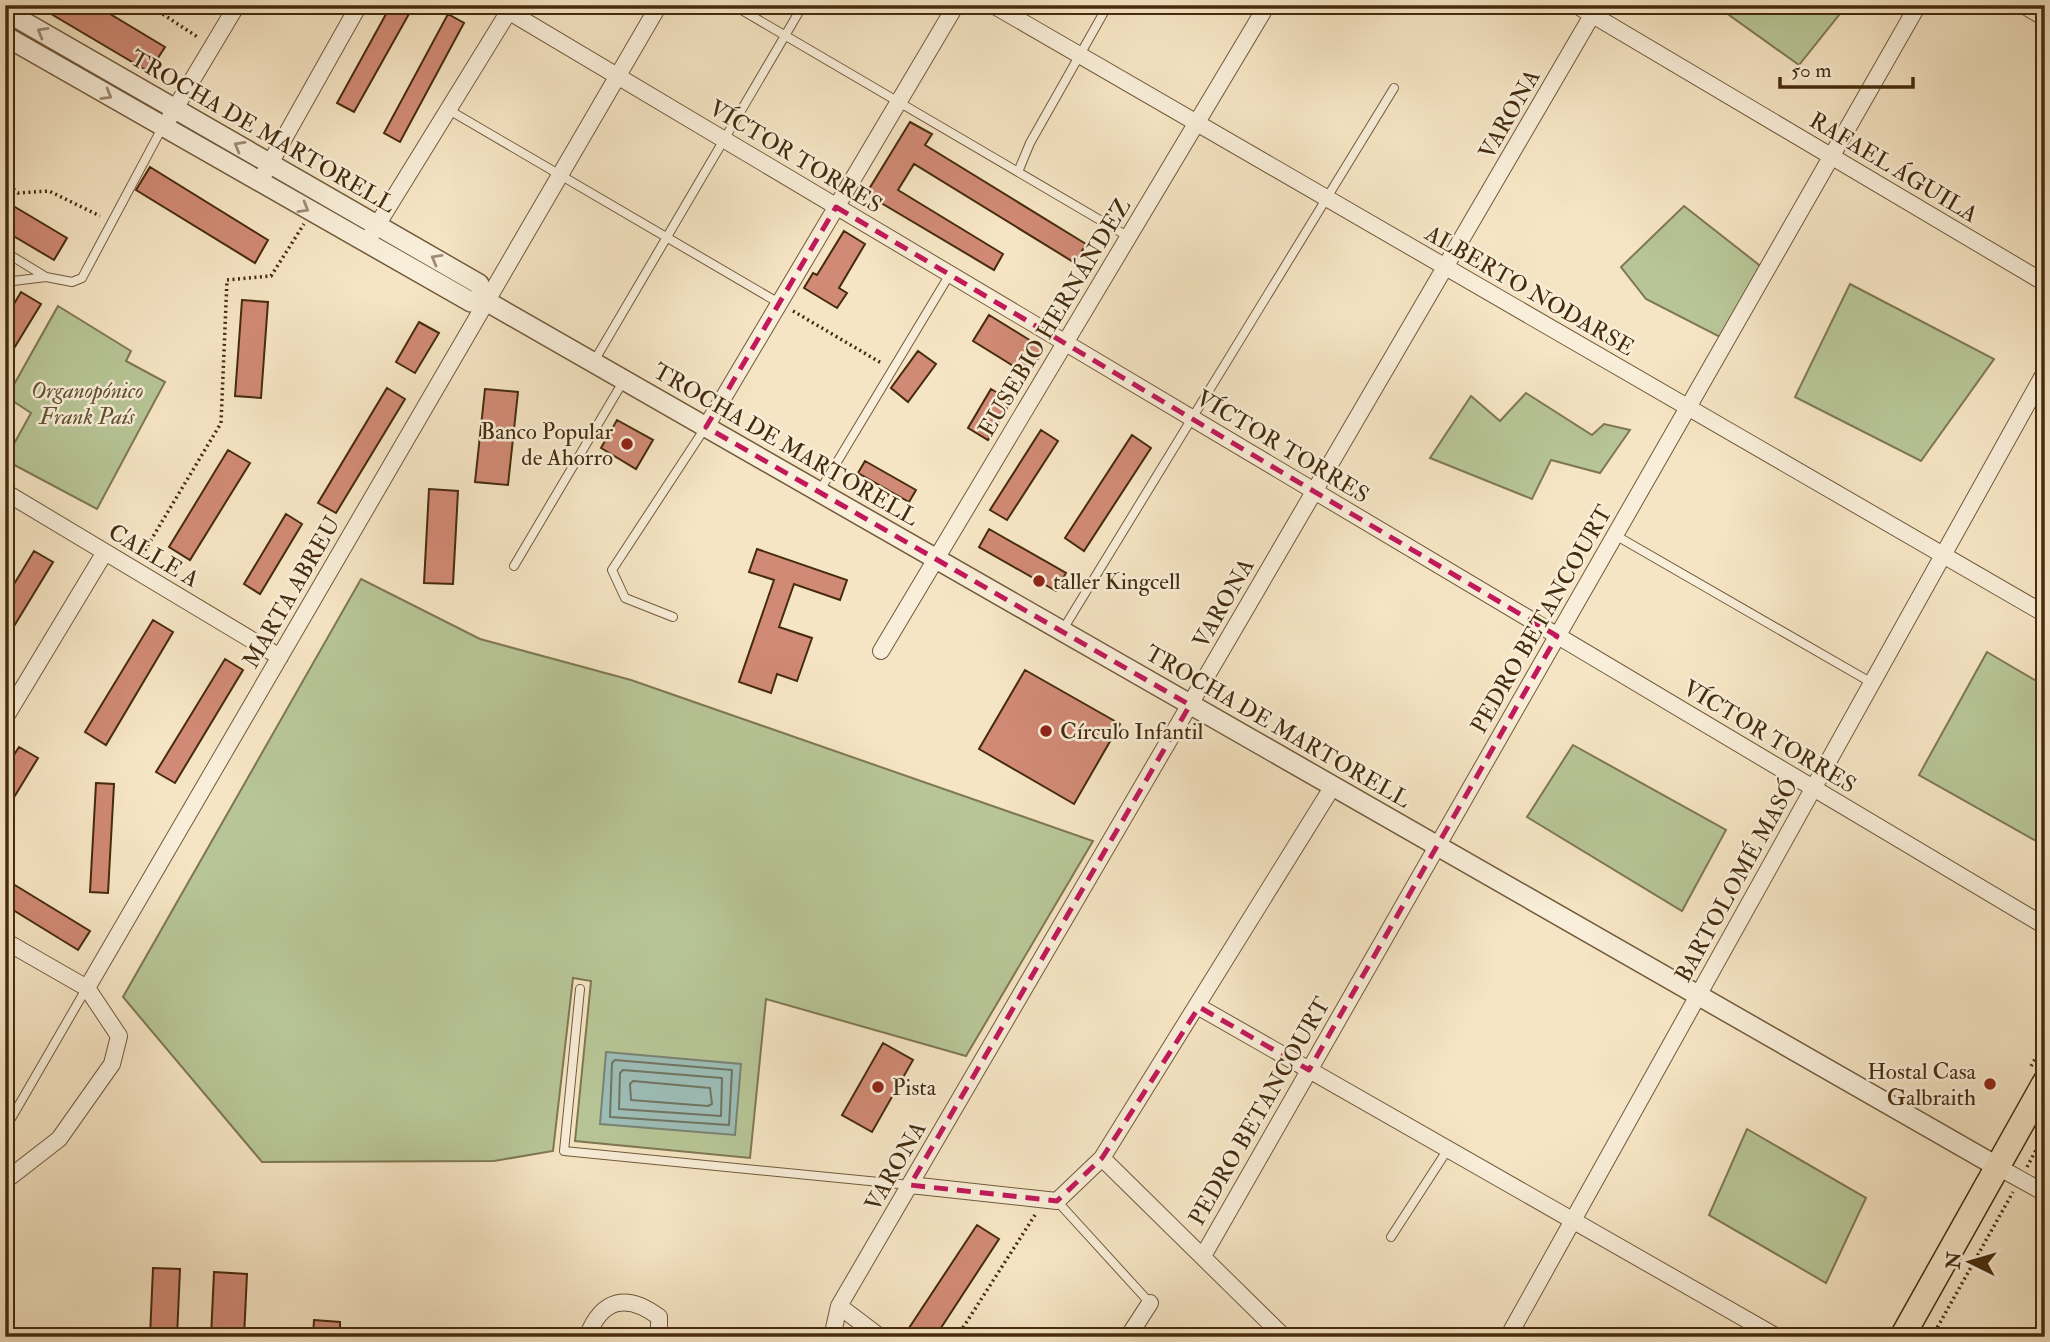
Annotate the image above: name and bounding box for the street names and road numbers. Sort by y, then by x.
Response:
street label: TROCHA DE MARTORELL [125,43,401,220]
street label: VARONA [1472,64,1547,164]
street label: VÍCTOR TORRES [704,93,888,220]
street label: RAFAEL ÁGUILA [1804,106,1984,229]
street label: EUSEBIO HERNÁNDEZ [972,193,1137,442]
street label: ALBERTO NODARSE [1419,218,1640,362]
street label: TROCHA DE MARTORELL [648,356,924,533]
street label: VÍCTOR TORRES [1191,383,1375,510]
street label: PEDRO BETANCOURT [1464,500,1619,738]
street label: MARTA ABREU [236,511,347,673]
street label: CALLE A [103,517,205,594]
street label: VARONA [1186,553,1261,653]
street label: TROCHA DE MARTORELL [1140,638,1416,815]
street label: VÍCTOR TORRES [1678,673,1862,800]
street label: BARTOLOMÉ MASÓ [1668,773,1804,987]
street label: PEDRO BETANCOURT [1182,992,1337,1230]
street label: VARONA [858,1116,933,1216]

